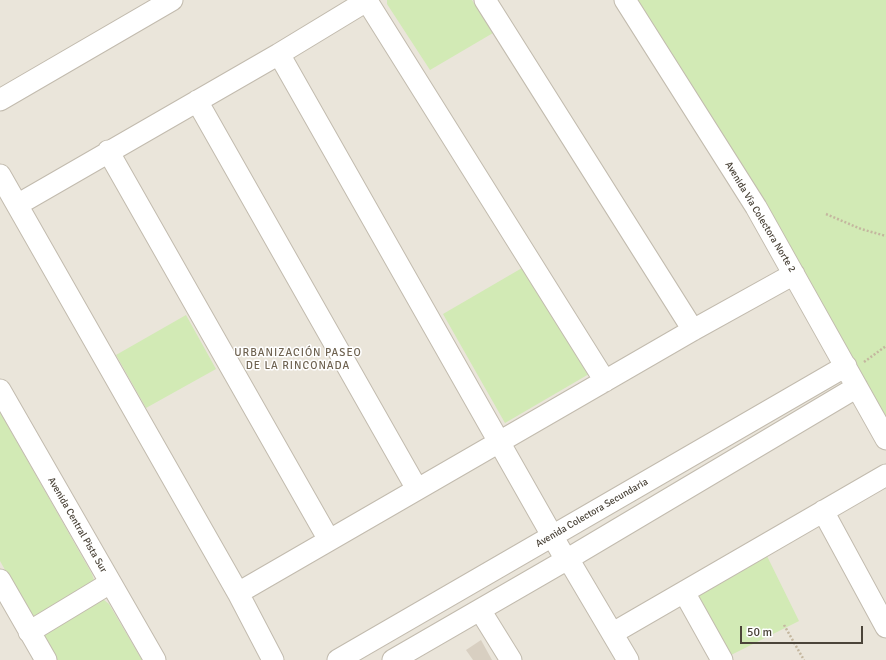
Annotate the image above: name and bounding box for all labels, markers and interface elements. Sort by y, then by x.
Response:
street label: Avenida Vía Colectora Norte 2 [722,160,798,274]
district label: URBANIZACIÓN PASEO DE LA RINCONADA [234,346,362,372]
street label: Avenida Central Pista Sur [45,475,109,575]
street label: Avenida Colectora Secundaria [534,476,650,550]
scale bar [742,618,865,644]
text: 50 m [747,625,772,640]

